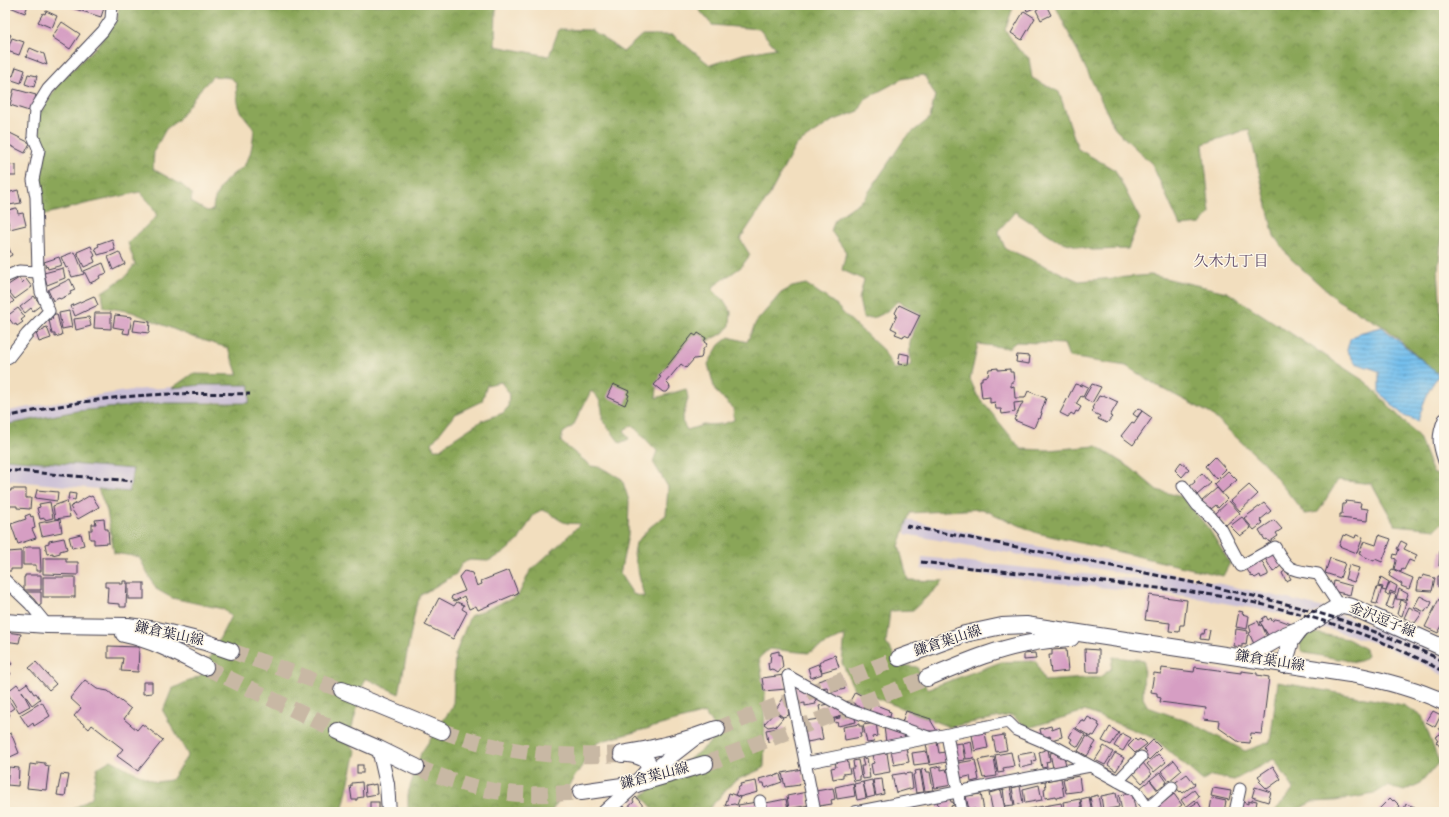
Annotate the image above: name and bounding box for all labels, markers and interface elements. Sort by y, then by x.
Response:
district label: 久木九丁目 [1193,252,1269,273]
street label: 金沢逗子線 [1346,599,1418,643]
street label: 鎌倉葉山線 [133,618,205,652]
street label: 鎌倉葉山線 [912,622,984,662]
street label: 鎌倉葉山線 [1234,647,1306,677]
street label: 鎌倉葉山線 [619,759,691,795]

